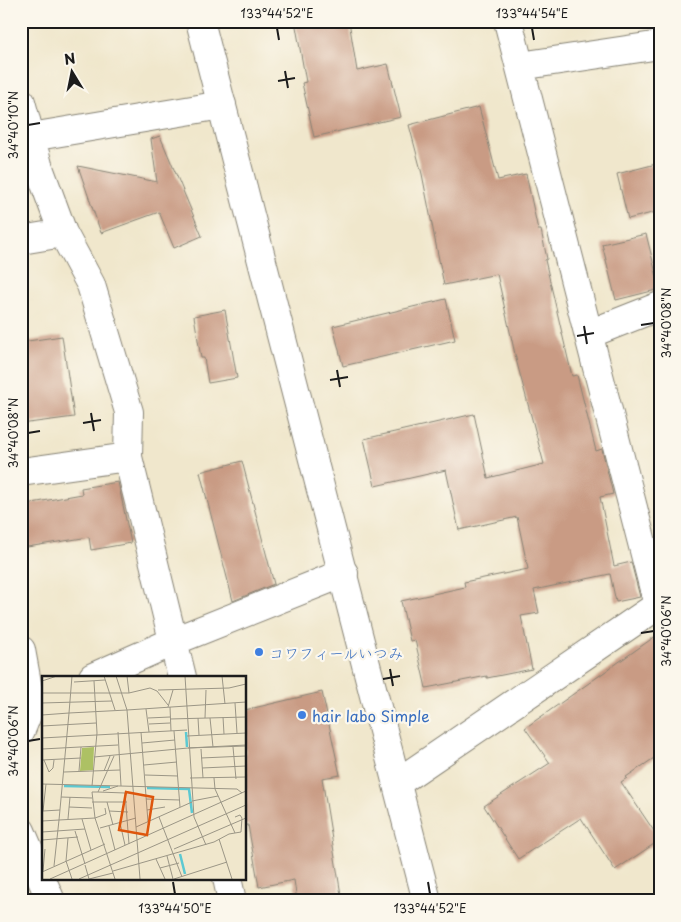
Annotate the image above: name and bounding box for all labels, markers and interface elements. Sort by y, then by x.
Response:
text: 133°44'52"E [241,4,313,22]
text: 133°44'54"E [496,4,568,22]
text: N [62,47,77,70]
north arrow [48,48,98,98]
text: 34°40'10"N [4,91,22,159]
text: 34°40'08"N [657,288,675,358]
text: 34°40'08"N [4,398,22,468]
text: 34°40'06"N [657,595,675,667]
place label: コワフィールいつみ [269,641,403,664]
marker: コワフィールいつみ [253,646,265,658]
inset map [42,676,246,880]
place label: hair labo Simple [312,704,430,727]
text: 34°40'06"N [4,705,22,777]
marker: hair labo Simple [296,709,308,721]
text: 133°44'50"E [138,899,212,917]
text: 133°44'52"E [394,899,466,917]

